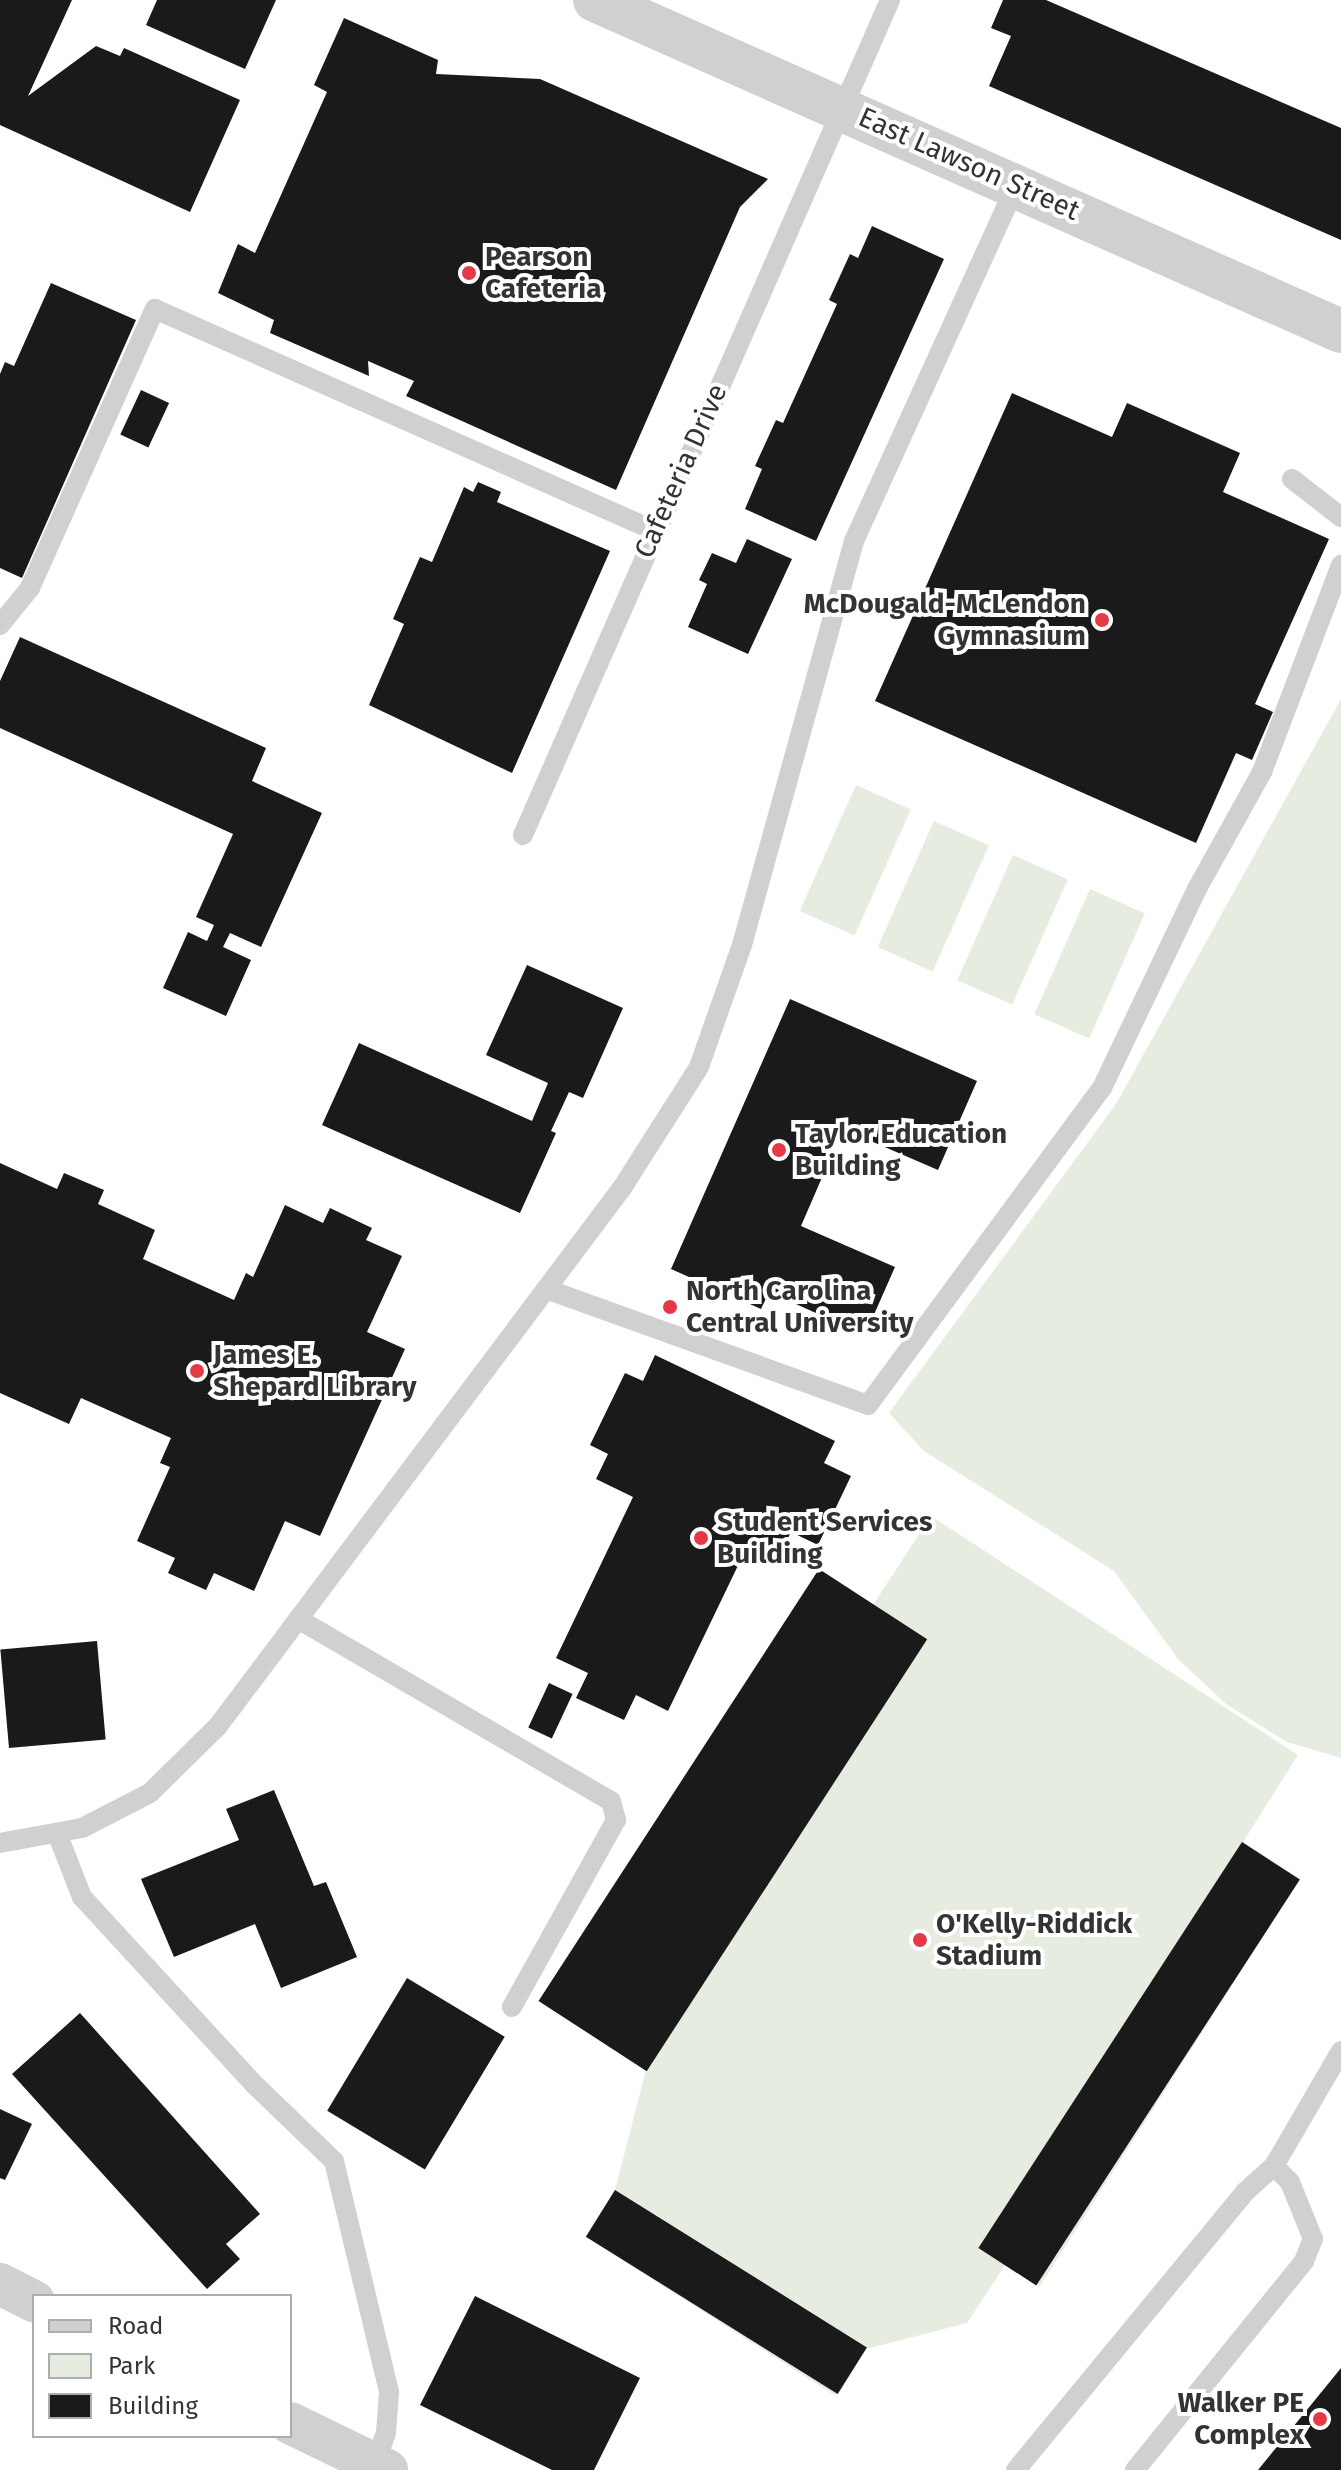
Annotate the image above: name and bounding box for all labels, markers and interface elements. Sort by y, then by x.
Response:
street label: East Lawson Street [853,100,1085,228]
place label: Pearson Cafeteria [485,240,602,306]
marker: Pearson Cafeteria [460,264,478,282]
street label: Cafeteria Drive [628,379,734,563]
place label: McDougald-McLendon Gymnasium [804,587,1086,653]
marker: McDougald-McLendon Gymnasium [1093,611,1111,629]
place label: Taylor Education Building [795,1117,1007,1183]
marker: Taylor Education Building [770,1141,788,1159]
place label: North Carolina Central University [686,1274,914,1340]
marker: North Carolina Central University [661,1298,679,1316]
place label: James E. Shepard Library [213,1338,417,1404]
marker: James E. Shepard Library [188,1362,206,1380]
place label: Student Services Building [717,1505,932,1571]
marker: Student Services Building [692,1529,710,1547]
place label: O'Kelly-Riddick Stadium [936,1907,1132,1973]
marker: O'Kelly-Riddick Stadium [911,1931,929,1949]
legend [32,2294,292,2438]
text: Road [108,2312,163,2340]
text: Park [108,2352,155,2380]
place label: Walker PE Complex [1178,2386,1304,2452]
text: Building [108,2392,198,2420]
marker: Walker PE Complex [1311,2410,1329,2428]

